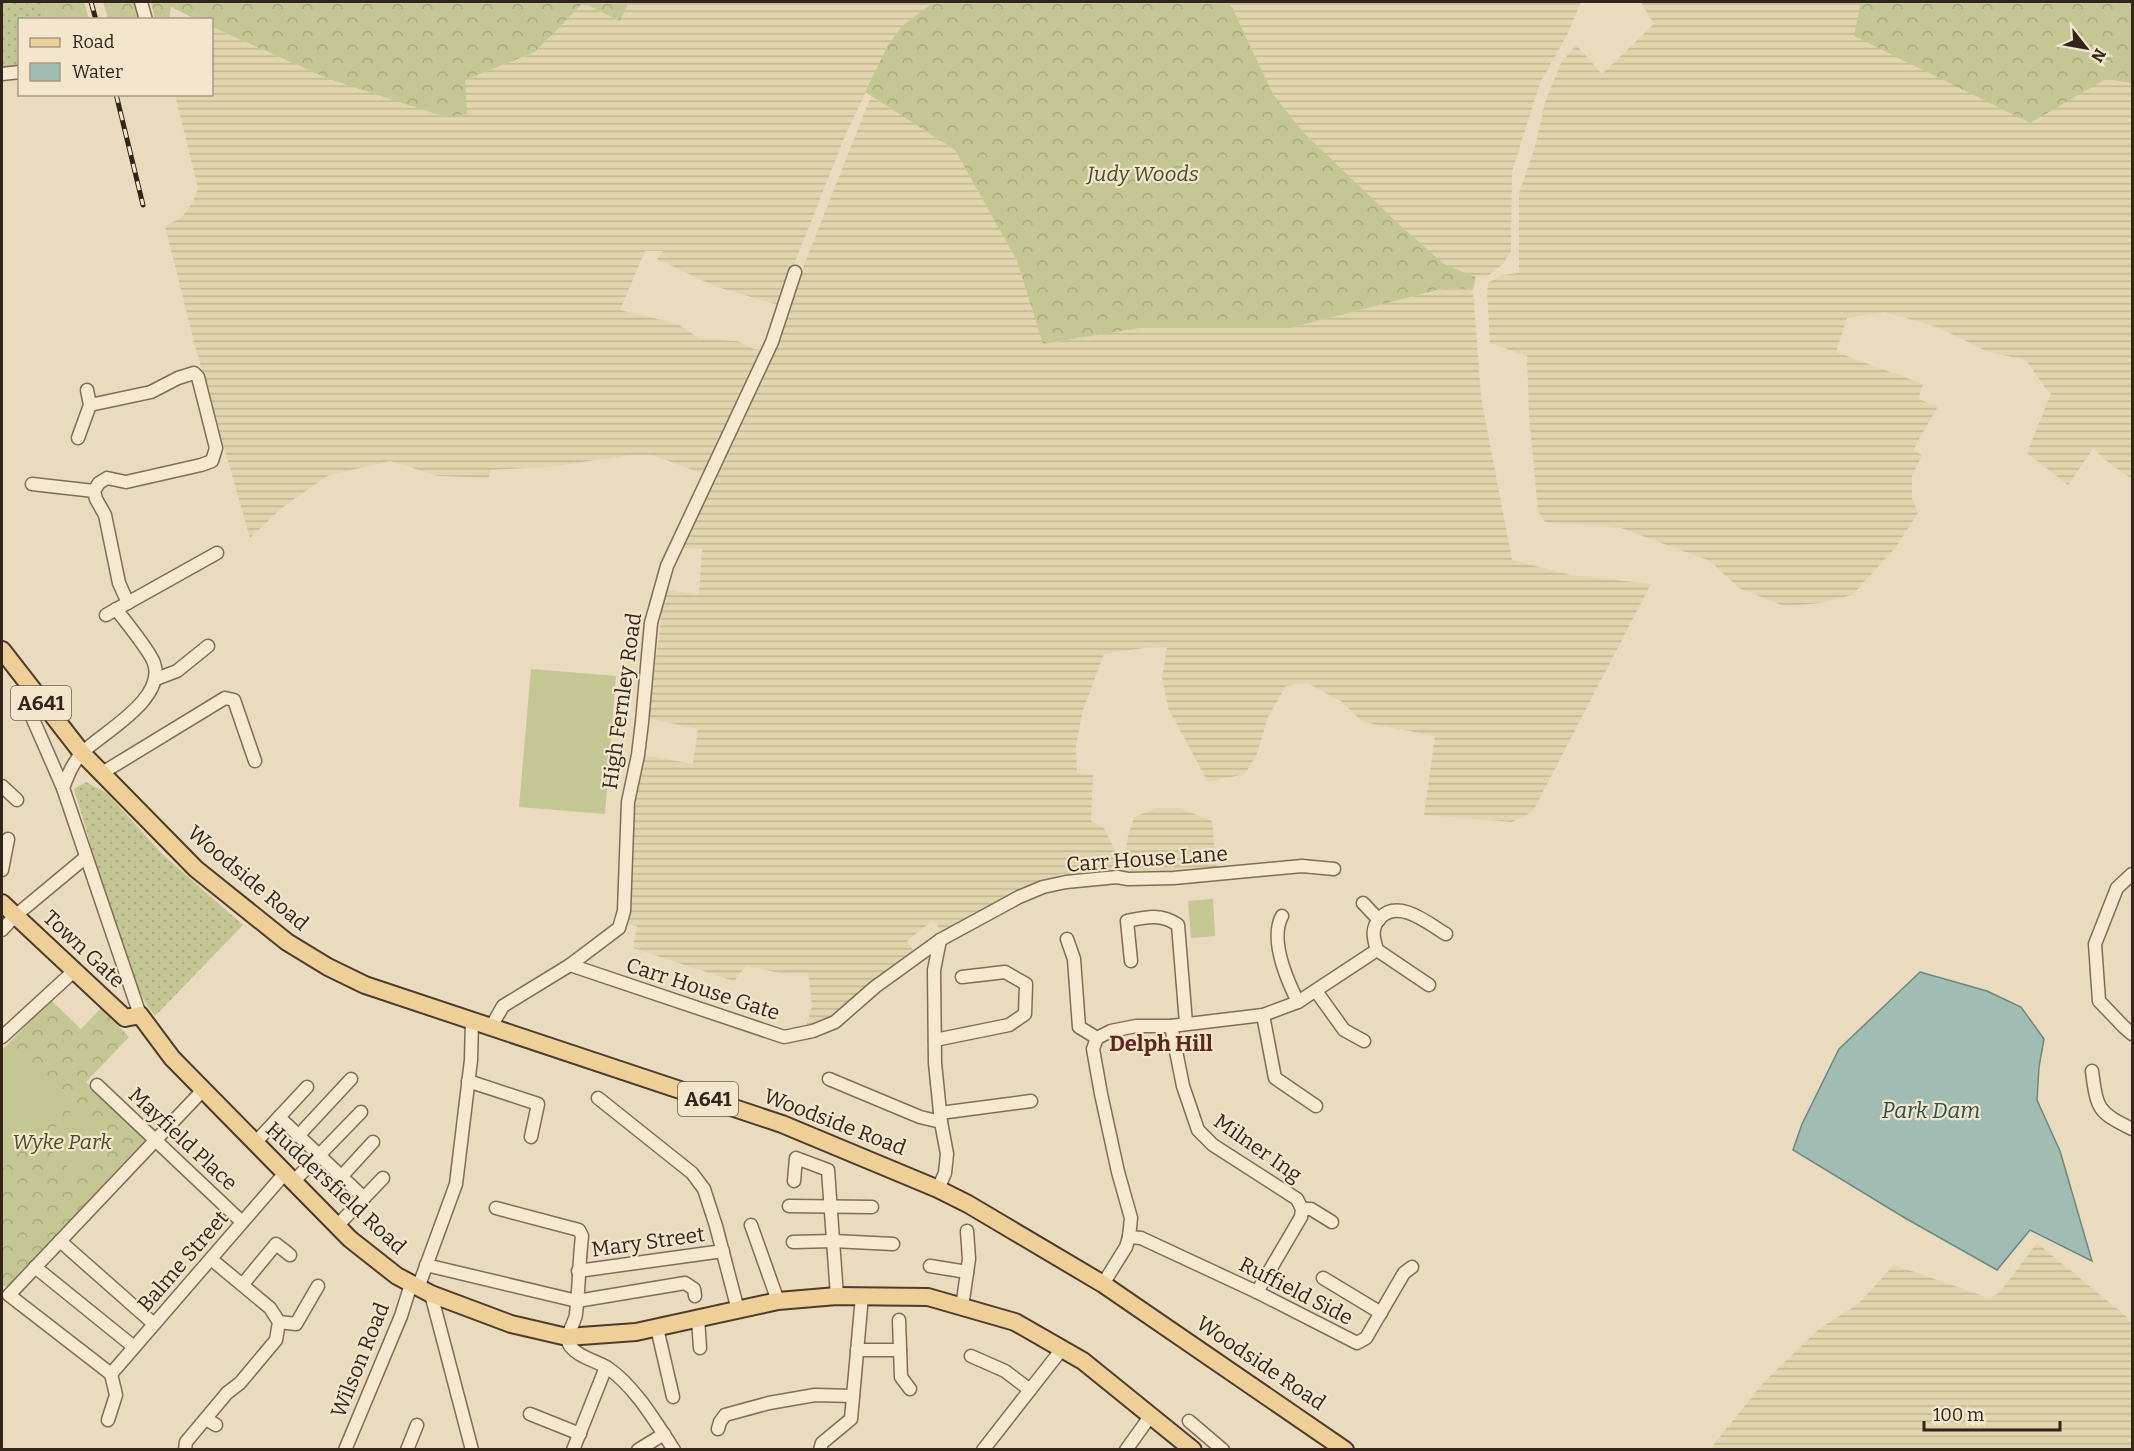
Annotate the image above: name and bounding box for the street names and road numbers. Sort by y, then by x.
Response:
street label: High Fernley Road [597,611,647,791]
road number: A641 [11,686,71,720]
street label: Woodside Road [182,820,314,936]
street label: Carr House Lane [1065,840,1229,878]
street label: Town Gate [38,905,130,993]
street label: Carr House Gate [623,952,783,1026]
street label: Mayfield Place [123,1082,243,1196]
road number: A641 [678,1082,738,1116]
street label: Woodside Road [760,1083,910,1161]
street label: Milner Ing [1209,1108,1307,1188]
street label: Huddersfield Road [260,1116,412,1260]
street label: Balme Street [132,1205,234,1317]
street label: Mary Street [590,1221,707,1263]
street label: Ruffield Side [1235,1251,1357,1331]
street label: Wilson Road [325,1299,395,1421]
street label: Woodside Road [1191,1310,1331,1416]

